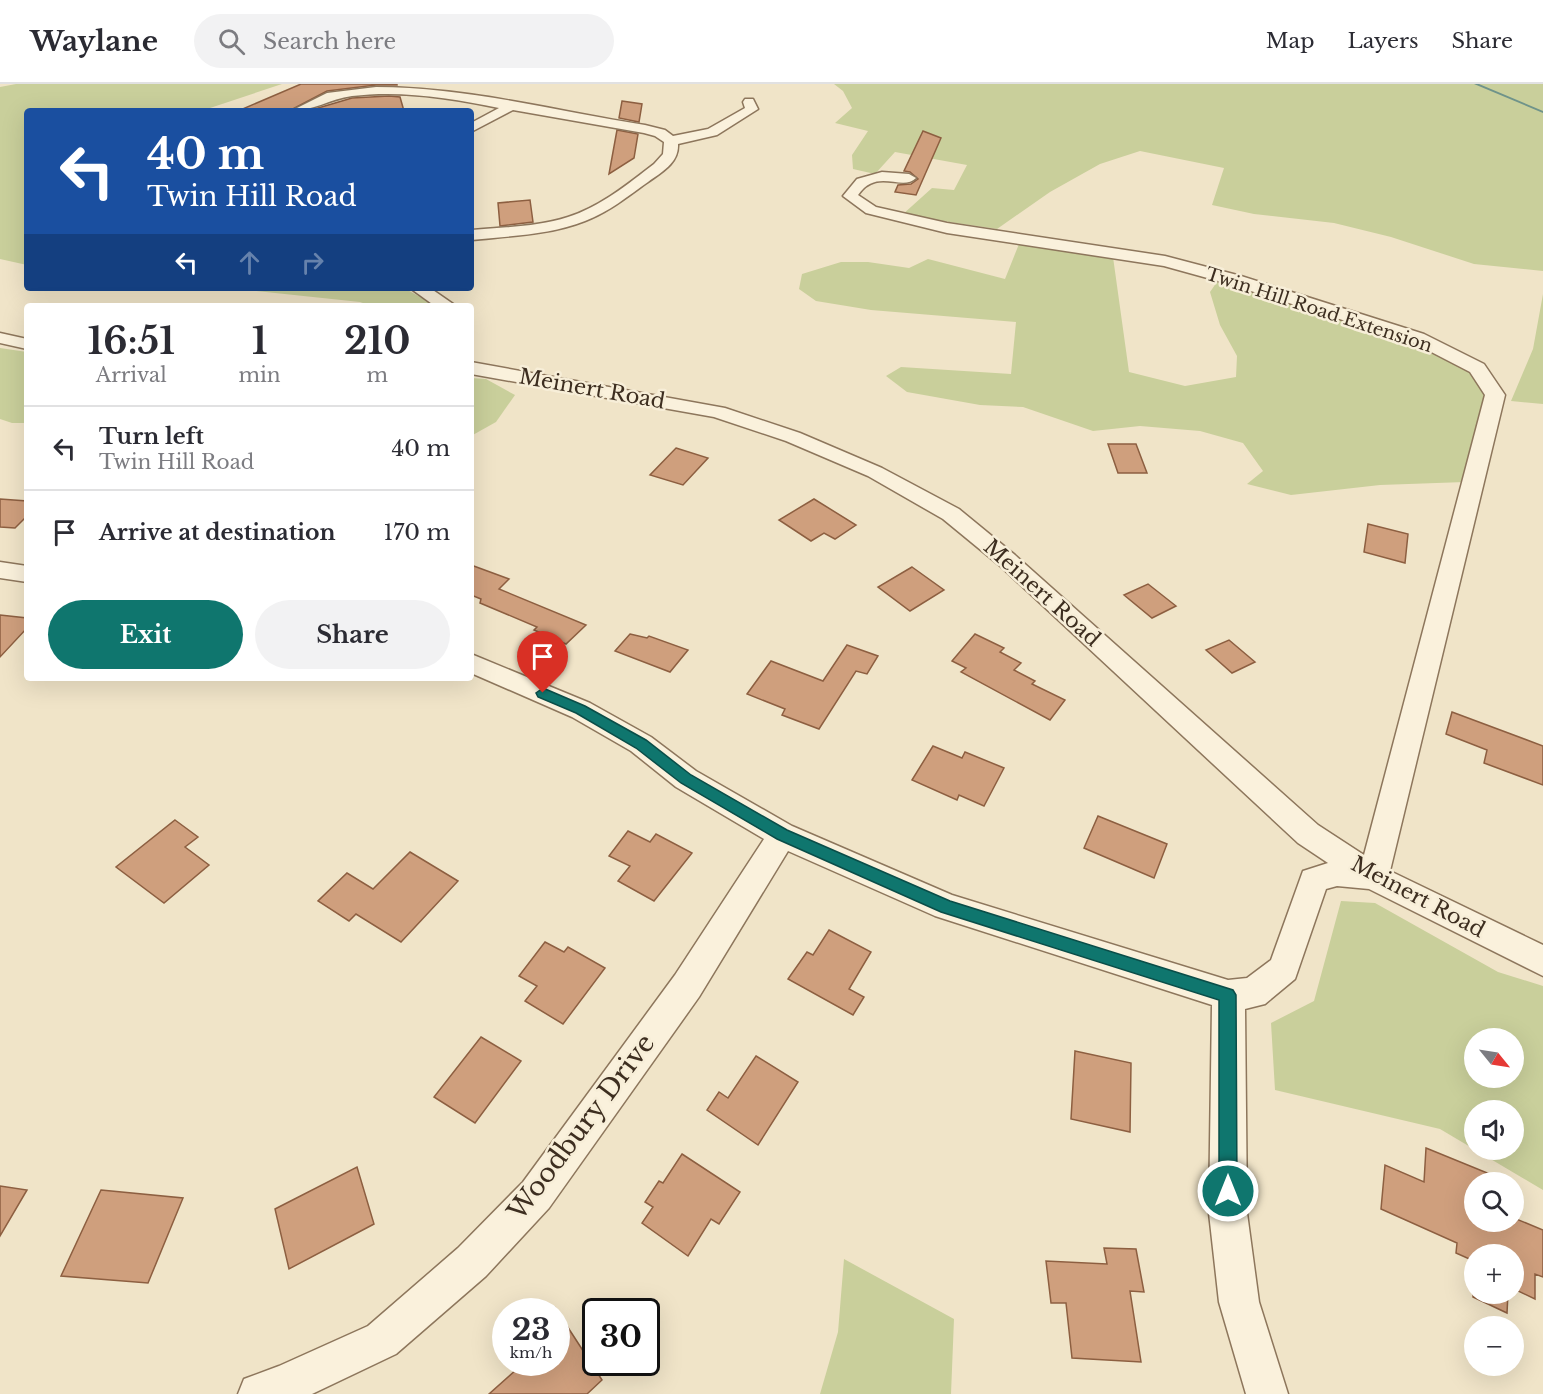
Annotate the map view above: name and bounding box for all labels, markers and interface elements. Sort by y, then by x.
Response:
search box [194,14,614,68]
text: Waylane [30,24,158,59]
icon: search [215,25,248,58]
text: Search here [263,28,396,55]
text: Map [1266,28,1315,54]
text: Layers [1348,28,1419,54]
text: Share [1452,28,1513,54]
text: 40 m [147,128,264,180]
icon: left [48,132,126,210]
text: Twin Hill Road [147,180,357,213]
icon: left [170,246,203,279]
icon: ahead [233,246,266,279]
icon: right [296,246,329,279]
street label: Twin Hill Road Extension [1203,263,1435,357]
text: 16:51 [88,319,175,364]
text: 1 [252,319,267,364]
text: 210 [344,319,410,364]
text: Arrival [96,363,167,387]
text: min [238,363,281,387]
text: m [367,363,388,387]
street label: Meinert Road [517,363,667,415]
text: Turn left [99,423,204,450]
icon: left [48,432,81,465]
text: 40 m [392,435,450,462]
text: Twin Hill Road [99,450,254,474]
icon: arrive [48,516,81,549]
text: Arrive at destination [99,519,336,546]
text: 170 m [384,519,450,546]
street label: Meinert Road [978,534,1106,652]
button: Exit [48,600,243,669]
button: Share [255,600,450,669]
pin [517,631,568,693]
icon: arrive [526,640,559,673]
street label: Meinert Road [1347,851,1489,943]
street label: Woodbury Drive [500,1028,661,1227]
north arrow [1464,1028,1524,1088]
map controls [1464,1028,1524,1376]
button: sound [1464,1100,1524,1160]
position arrow [1196,1159,1260,1223]
button: search [1464,1172,1524,1232]
button: + [1464,1244,1524,1304]
speed limit sign: 30 [582,1298,660,1376]
text: 23 [512,1311,550,1348]
button: − [1464,1316,1524,1376]
text: km/h [510,1343,552,1362]

